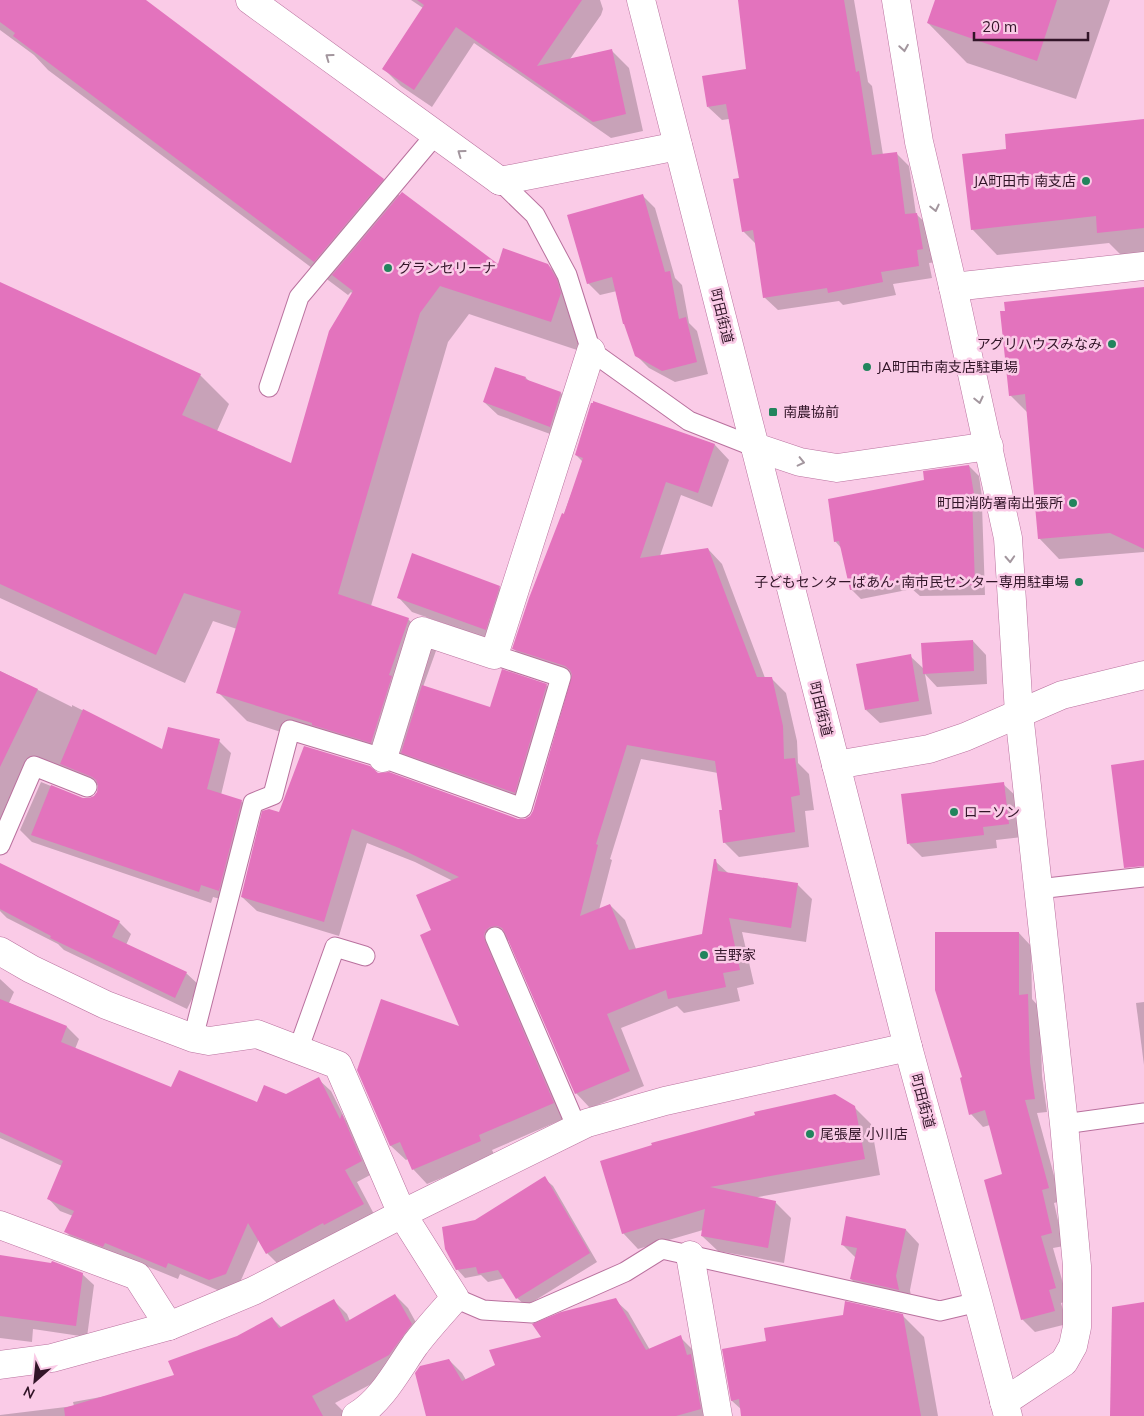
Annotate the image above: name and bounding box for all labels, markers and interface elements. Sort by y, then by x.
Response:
scale bar [974,10,1088,42]
text: 20 m [982,17,1017,36]
one-way arrow [898,44,908,52]
one-way arrow [325,54,335,63]
one-way arrow [458,150,467,158]
place label: JA町田市 南支店 [973,172,1076,190]
marker: JA町田市 南支店 [1080,175,1092,187]
one-way arrow [929,203,940,212]
place label: グランセリーナ [398,259,496,277]
marker: グランセリーナ [382,262,394,274]
street label: 町田街道 [706,287,738,345]
place label: アグリハウスみなみ [977,335,1102,353]
marker: アグリハウスみなみ [1106,338,1118,350]
place label: JA町田市南支店駐車場 [877,358,1018,376]
marker: JA町田市南支店駐車場 [861,361,873,373]
one-way arrow [973,396,984,405]
place label: 南農協前 [783,403,839,421]
marker: 南農協前 [767,406,779,418]
one-way arrow [797,456,806,467]
place label: 町田消防署南出張所 [937,494,1063,512]
marker: 町田消防署南出張所 [1067,497,1079,509]
one-way arrow [1004,556,1015,564]
place label: 子どもセンターばあん･南市民センター専用駐車場 [754,573,1069,591]
marker: 子どもセンターばあん･南市民センター専用駐車場 [1073,576,1085,588]
street label: 町田街道 [805,680,837,738]
place label: ローソン [964,803,1020,821]
marker: ローソン [948,806,960,818]
place label: 吉野家 [714,946,756,964]
marker: 吉野家 [698,949,710,961]
street label: 町田街道 [907,1072,939,1130]
place label: 尾張屋 小川店 [820,1125,908,1143]
marker: 尾張屋 小川店 [804,1128,816,1140]
north arrow [10,1356,60,1406]
text: N [20,1382,38,1403]

